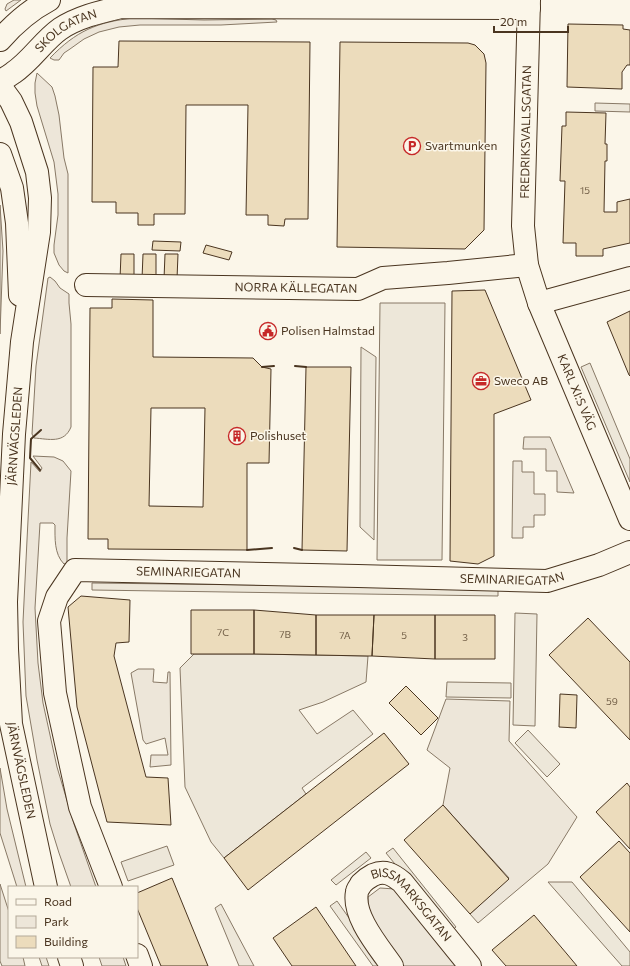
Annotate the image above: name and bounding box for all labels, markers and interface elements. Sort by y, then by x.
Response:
street label: SKOLGATAN [31,6,98,55]
scale bar [494,8,568,34]
text: 20 m [500,14,527,28]
street label: FREDRIKSVALLSGATAN [517,65,533,199]
parking icon: Svartmunken [402,136,422,156]
place label: Svartmunken [425,138,497,152]
house number: 15 [580,184,590,196]
street label: NORRA KÄLLEGATAN [234,279,357,295]
public building icon: Polisen Halmstad [258,321,278,341]
place label: Polisen Halmstad [281,323,375,337]
street label: KARL XI:S VÄG [555,352,600,432]
office icon: Sweco AB [471,371,491,391]
place label: Sweco AB [494,373,548,387]
street label: JÄRNVÄGSLEDEN [4,386,25,486]
building icon: Polishuset [227,426,247,446]
place label: Polishuset [250,428,306,442]
street label: SEMINARIEGATAN [136,563,241,580]
street label: SEMINARIEGATAN [460,568,566,587]
house number: 7C [217,626,229,638]
house number: 7B [279,628,291,640]
house number: 7A [339,629,351,641]
house number: 5 [401,629,407,641]
house number: 3 [462,631,468,643]
house number: 59 [606,695,618,707]
street label: JÄRNVÄGSLEDEN [4,722,39,820]
street label: BISSMARKSGATAN [368,865,455,944]
legend [8,886,138,958]
text: Road [44,894,72,908]
text: Park [44,914,70,928]
text: Building [44,934,88,948]

